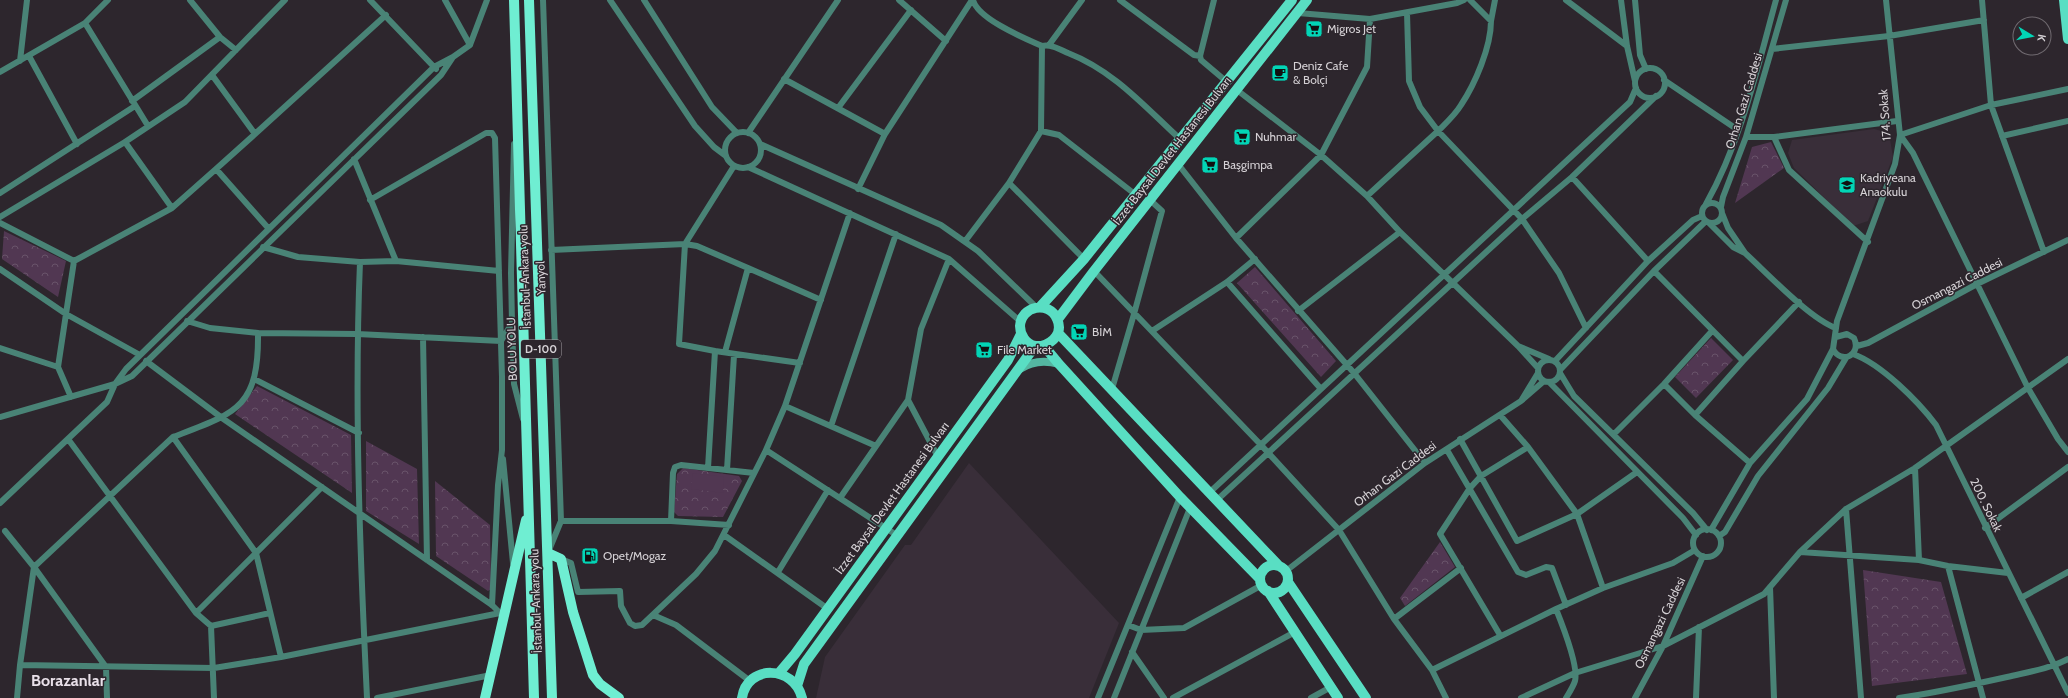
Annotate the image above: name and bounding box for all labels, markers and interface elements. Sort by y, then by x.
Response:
north arrow [2012,16,2052,56]
supermarket icon: Migros Jet [1304,19,1324,39]
place label: Migros Jet [1327,21,1376,36]
text: K [2034,33,2049,42]
street label: Orhan Gazi Caddesi [1722,51,1765,151]
place label: Deniz Cafe & Bolçi [1293,58,1349,87]
cafe icon: Deniz Cafe & Bolçi [1270,63,1290,83]
street label: İzzet Baysal Devlet Hastanesi Bulvarı [1109,73,1234,228]
street label: 174. Sokak [1875,88,1894,141]
supermarket icon: Nuhmar [1232,127,1252,147]
place label: Nuhmar [1255,129,1296,144]
supermarket icon: Başgimpa [1200,155,1220,175]
place label: Başgimpa [1223,157,1273,172]
place label: Kadriyeana Anaokulu [1860,170,1916,199]
school or university icon: Kadriyeana Anaokulu [1837,175,1857,195]
street label: İstanbul-Ankara yolu [515,225,534,329]
street label: Osmangazi Caddesi [1909,254,2005,313]
street label: Yanyol [532,261,549,296]
street label: BOLU YOLU [503,317,520,381]
supermarket icon: BİM [1069,322,1089,342]
place label: BİM [1092,324,1112,339]
road number: D-100 [521,340,561,358]
supermarket icon: File Market [974,340,994,360]
place label: File Market [997,342,1052,357]
street label: İzzet Baysal Devlet Hastanesi Bulvarı [831,419,952,577]
street label: Orhan Gazi Caddesi [1350,438,1439,510]
street label: 200. Sokak [1967,475,2006,535]
fuel station icon: Opet/Mogaz [580,546,600,566]
place label: Opet/Mogaz [603,548,667,563]
street label: İstanbul-Ankara yolu [526,549,545,653]
street label: Osmangazi Caddesi [1631,575,1688,671]
district label: Borazanlar [31,671,106,690]

